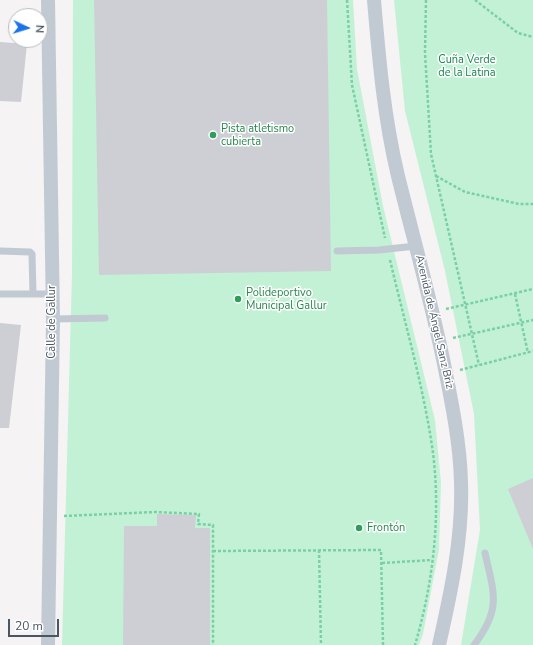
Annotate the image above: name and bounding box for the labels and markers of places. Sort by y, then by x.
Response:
place label: Pista atletismo cubierta [221,122,294,148]
marker: Pista atletismo cubierta [208,130,218,140]
place label: Polideportivo Municipal Gallur [246,286,327,312]
marker: Polideportivo Municipal Gallur [233,294,243,304]
place label: Frontón [367,521,405,535]
marker: Frontón [354,523,364,533]

